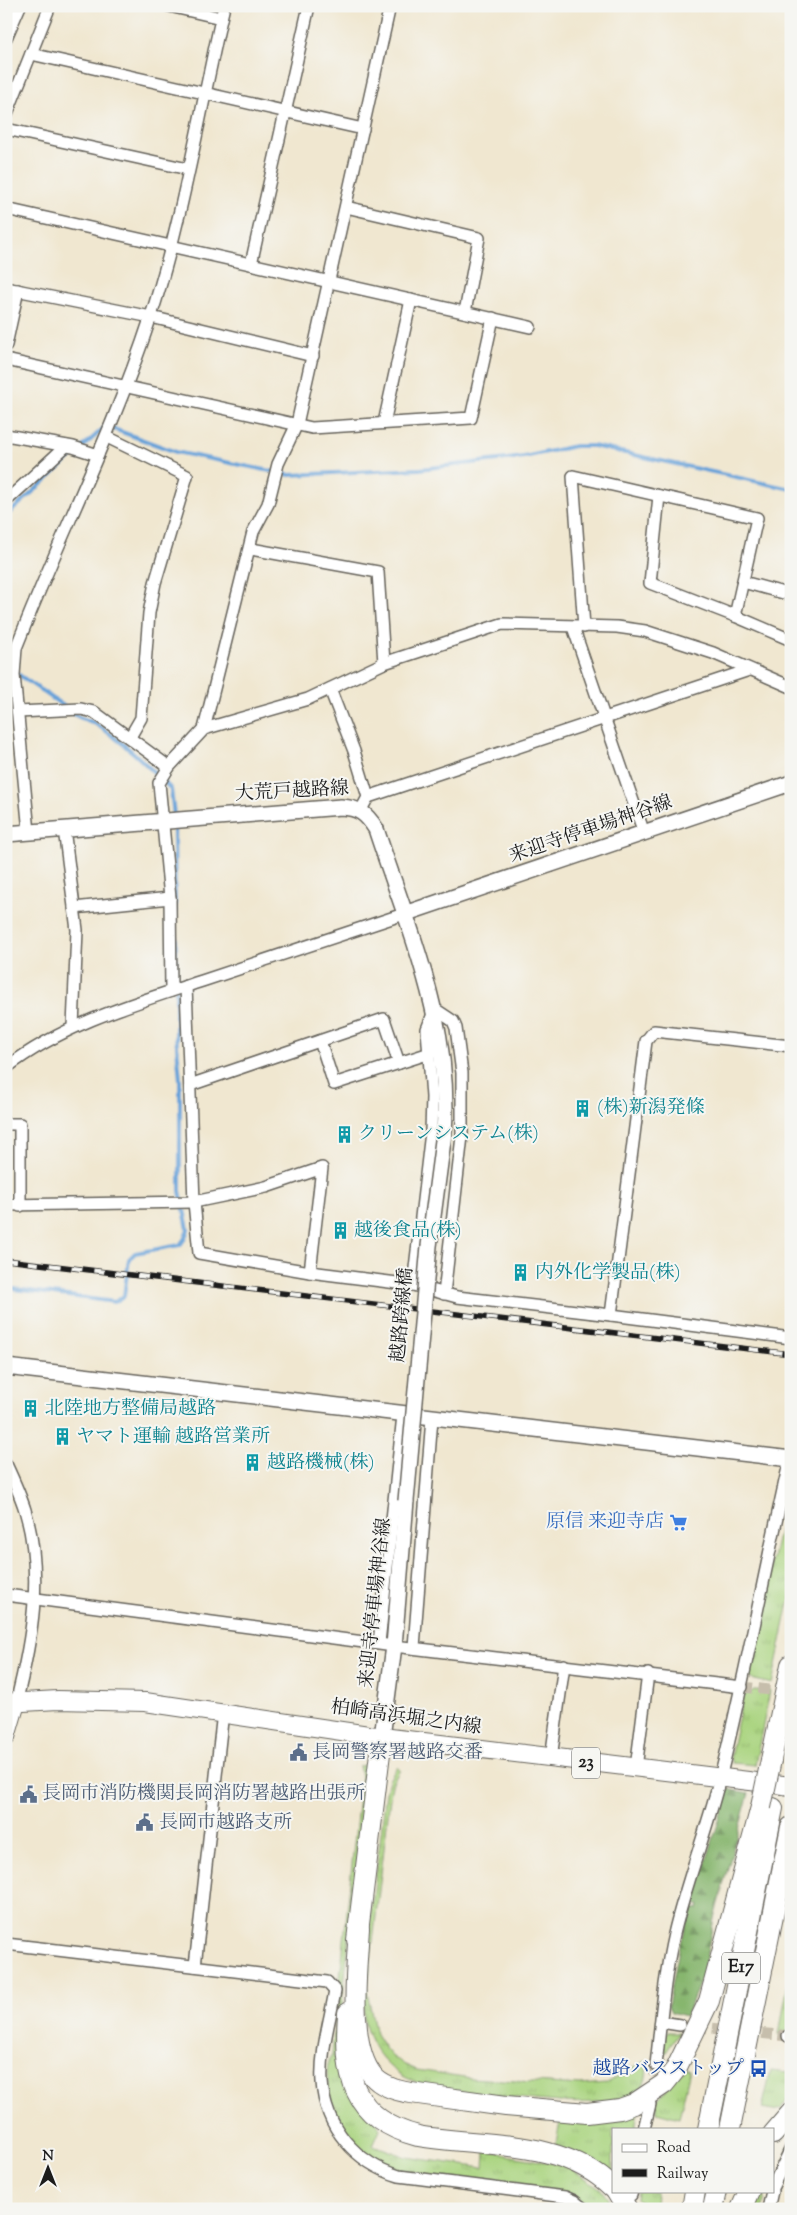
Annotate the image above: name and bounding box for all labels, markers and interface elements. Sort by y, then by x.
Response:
street label: 大荒戸越路線 [234,776,350,808]
street label: 来迎寺停車場神谷線 [506,789,676,871]
place label: (株)新潟発條 [597,1095,704,1122]
building icon: (株)新潟発條 [573,1098,593,1118]
place label: クリーンシステム(株) [358,1121,539,1148]
building icon: クリーンシステム(株) [334,1124,354,1144]
place label: 越後食品(株) [354,1218,461,1245]
building icon: 越後食品(株) [330,1221,350,1241]
place label: 内外化学製品(株) [535,1260,680,1287]
building icon: 内外化学製品(株) [511,1263,531,1283]
street label: 越路跨線橋 [385,1266,421,1364]
place label: 北陸地方整備局越路 [45,1396,216,1423]
building icon: 北陸地方整備局越路 [21,1399,41,1419]
place label: ヤマト運輸 越路営業所 [76,1424,270,1451]
building icon: ヤマト運輸 越路営業所 [52,1427,72,1447]
place label: 越路機械(株) [267,1450,374,1477]
building icon: 越路機械(株) [243,1453,263,1473]
place label: 原信 来迎寺店 [546,1509,664,1536]
supermarket icon: 原信 来迎寺店 [668,1512,688,1532]
street label: 来迎寺停車場神谷線 [354,1517,398,1689]
street label: 柏崎高浜堀之内線 [329,1694,483,1742]
place label: 長岡警察署越路交番 [312,1740,483,1767]
public building icon: 長岡警察署越路交番 [288,1743,308,1763]
road number: 23 [572,1748,600,1779]
place label: 長岡市消防機関長岡消防署越路出張所 [42,1781,365,1808]
public building icon: 長岡市消防機関長岡消防署越路出張所 [18,1784,38,1804]
place label: 長岡市越路支所 [159,1810,292,1837]
public building icon: 長岡市越路支所 [135,1813,155,1833]
road number: E17 [722,1952,760,1984]
place label: 越路バスストップ [593,2056,744,2083]
bus stop icon: 越路バスストップ [748,2059,768,2079]
legend [612,2128,774,2192]
text: Road [657,2138,691,2159]
north arrow [22,2142,72,2192]
text: N [42,2147,54,2167]
text: Railway [657,2164,709,2185]

